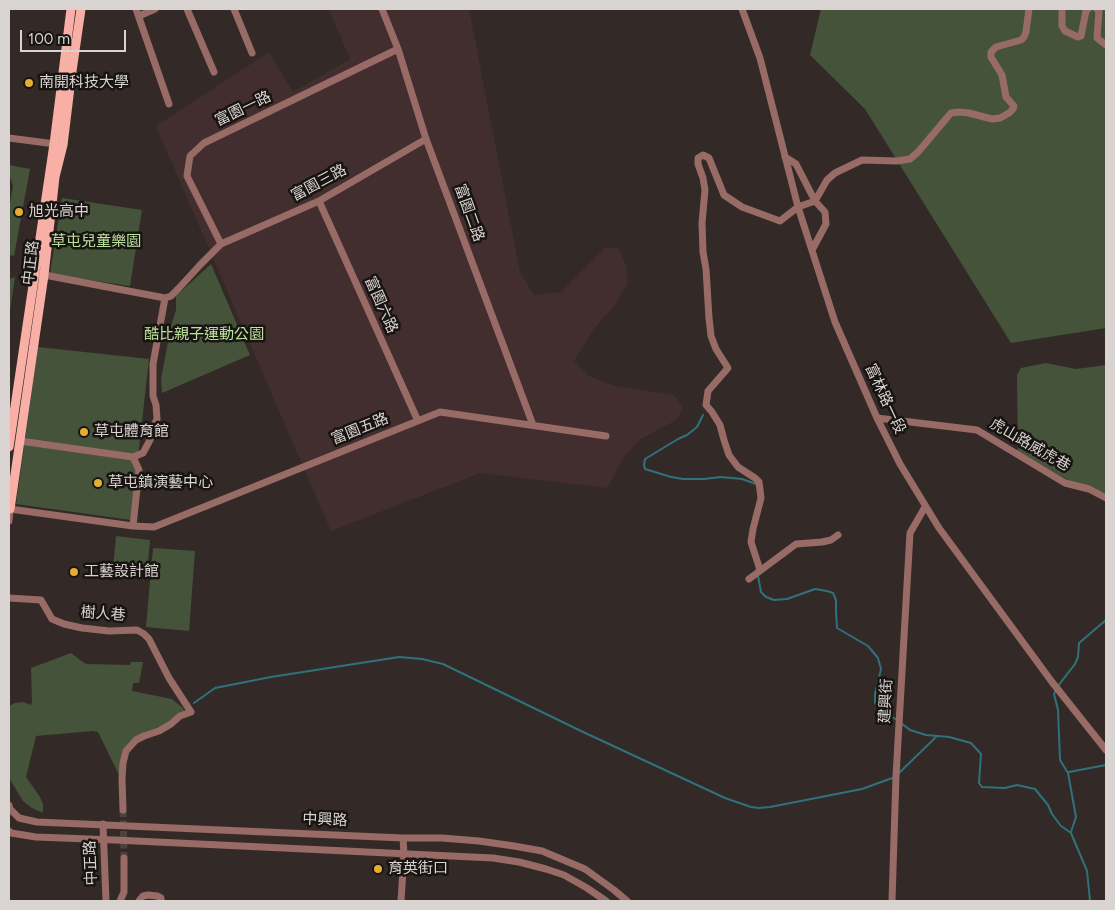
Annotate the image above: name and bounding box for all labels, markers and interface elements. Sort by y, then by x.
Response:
scale bar [22,20,129,52]
text: 100 m [28,30,70,48]
place label: 南開科技大學 [39,74,129,92]
marker: 南開科技大學 [23,77,35,89]
street label: 富園一路 [212,88,274,130]
street label: 富園三路 [288,161,350,205]
street label: 富園二路 [450,182,488,244]
place label: 旭光高中 [29,203,89,221]
marker: 旭光高中 [13,206,25,218]
park label: 草屯兒童樂園 [51,233,141,251]
street label: 中正路 [19,240,43,286]
street label: 富園六路 [361,274,401,336]
park label: 酷比親子運動公園 [144,326,264,344]
street label: 富林路一段 [861,361,909,437]
street label: 富園五路 [329,409,391,449]
street label: 虎山路威虎巷 [987,415,1073,475]
place label: 草屯體育館 [94,423,169,441]
marker: 草屯體育館 [78,426,90,438]
place label: 草屯鎮演藝中心 [108,474,213,492]
marker: 草屯鎮演藝中心 [92,477,104,489]
place label: 工藝設計館 [84,563,159,581]
marker: 工藝設計館 [68,566,80,578]
street label: 樹人巷 [80,603,126,625]
street label: 建興街 [876,678,896,724]
street label: 中興路 [302,810,348,830]
street label: 中正路 [81,840,101,886]
place label: 育英街口 [388,860,448,878]
marker: 育英街口 [372,863,384,875]

